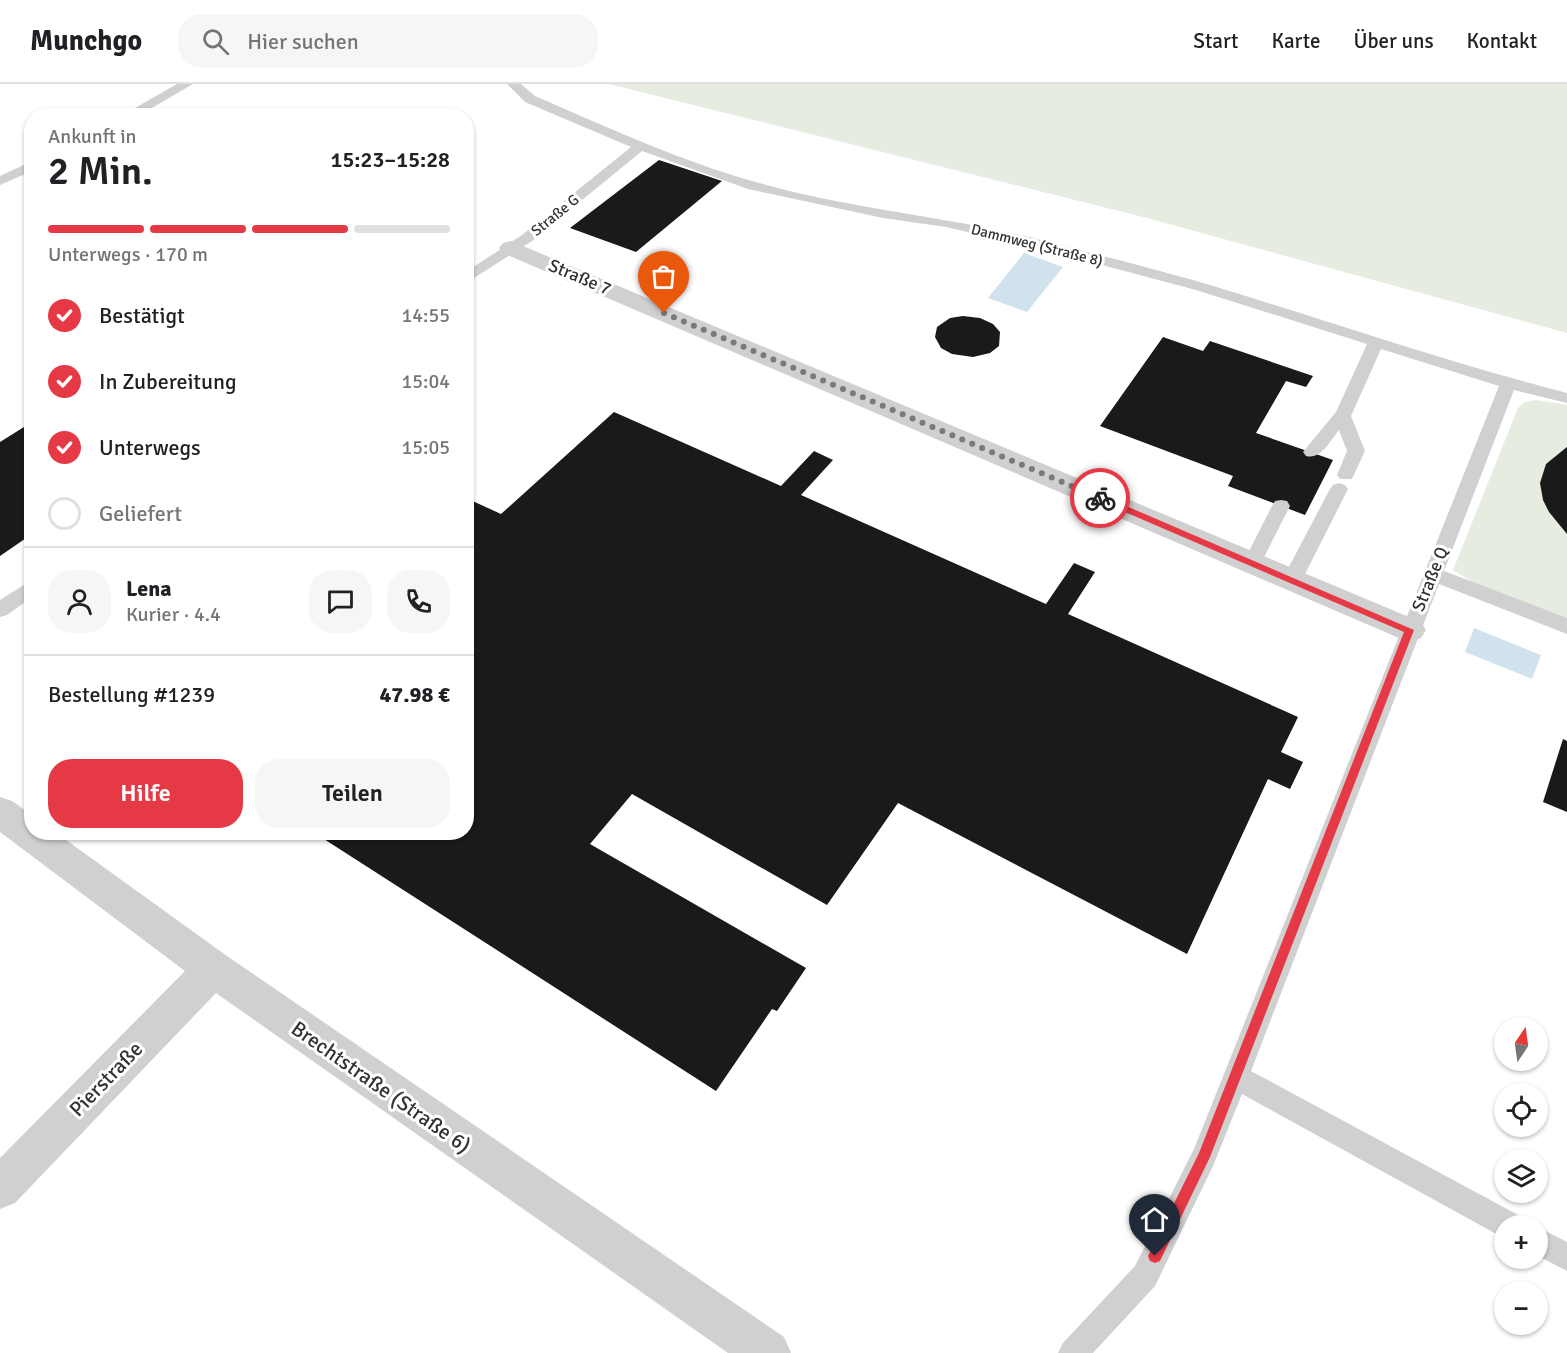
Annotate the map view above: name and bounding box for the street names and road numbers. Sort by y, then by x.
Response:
street label: Straße G [527,190,583,240]
street label: Dammweg (Straße 8) [969,220,1105,270]
street label: Straße 7 [545,254,615,300]
street label: Straße Q [1407,543,1453,615]
street label: Brechtstraße (Straße 6) [286,1015,476,1159]
street label: Pierstraße [64,1036,148,1122]

